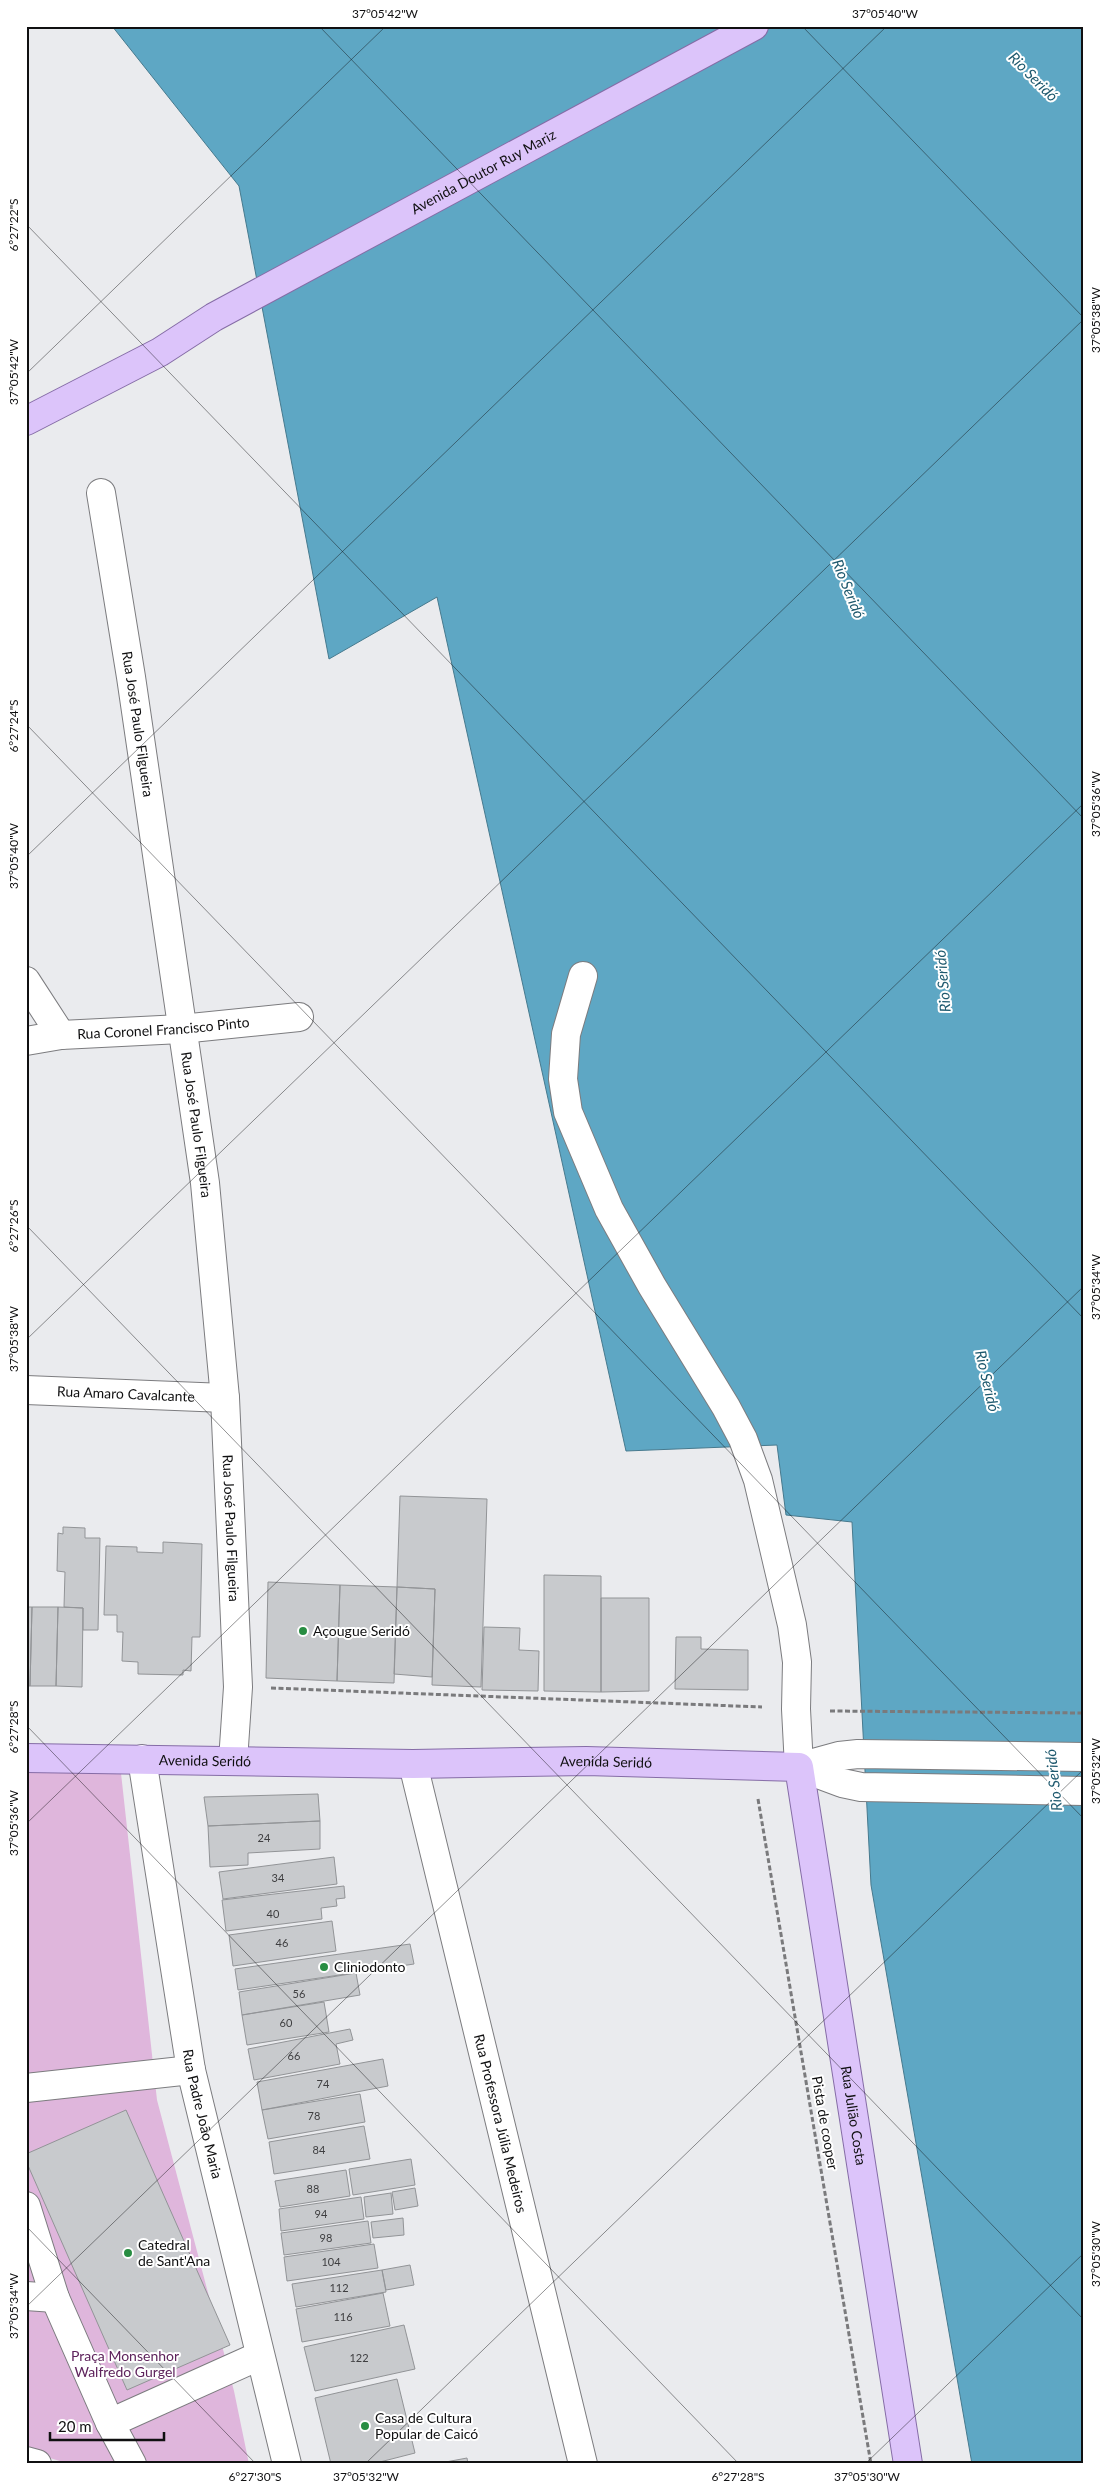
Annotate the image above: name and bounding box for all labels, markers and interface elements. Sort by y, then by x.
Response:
text: 37°05'42"W [352,6,419,21]
text: 37°05'40"W [852,6,919,21]
water label: Rio Seridó [1005,48,1062,105]
street label: Avenida Doutor Ruy Mariz [408,126,558,217]
text: 6°27'22"S [6,198,21,252]
text: 37°05'38"W [1088,286,1103,353]
text: 37°05'42"W [6,338,21,405]
water label: Rio Seridó [829,556,869,621]
street label: Rua José Paulo Filgueira [119,650,157,798]
text: 6°27'24"S [6,699,21,753]
text: 37°05'36"W [1088,770,1103,837]
text: 37°05'40"W [6,822,21,889]
water label: Rio Seridó [930,949,954,1013]
street label: Rua Coronel Francisco Pinto [77,1013,250,1042]
street label: Rua José Paulo Filgueira [178,1051,215,1199]
text: 6°27'26"S [6,1199,21,1253]
text: 37°05'34"W [1088,1253,1103,1320]
text: 37°05'38"W [6,1305,21,1372]
water label: Rio Seridó [972,1348,1004,1413]
street label: Rua Amaro Cavalcante [57,1382,195,1405]
street label: Rua José Paulo Filgueira [220,1454,243,1602]
place label: Açougue Seridó [313,1622,410,1639]
marker: Açougue Seridó [297,1625,309,1637]
text: 6°27'28"S [6,1700,21,1754]
text: 37°05'32"W [1088,1737,1103,1804]
water label: Rio Seridó [1041,1748,1065,1812]
street label: Avenida Seridó [159,1751,251,1769]
street label: Avenida Seridó [560,1752,652,1771]
text: 37°05'36"W [6,1789,21,1856]
house number: 24 [258,1831,271,1844]
house number: 34 [272,1871,285,1884]
house number: 40 [267,1907,280,1920]
house number: 46 [276,1936,288,1949]
place label: Cliniodonto [334,1958,406,1975]
marker: Cliniodonto [318,1961,330,1973]
house number: 56 [293,1987,305,2000]
house number: 60 [280,2016,293,2029]
street label: Rua Professora Júlia Medeiros [471,2032,531,2215]
street label: Rua Padre João Maria [180,2048,226,2180]
house number: 66 [288,2049,300,2062]
street label: Rua Julião Costa [838,2065,870,2166]
street label: Pista de cooper [809,2075,842,2171]
house number: 74 [317,2077,330,2090]
house number: 78 [308,2109,320,2122]
house number: 84 [313,2143,326,2156]
house number: 88 [307,2182,319,2195]
house number: 94 [315,2207,328,2220]
text: 37°05'30"W [1088,2220,1103,2287]
house number: 98 [320,2231,332,2244]
place label: Catedral de Sant'Ana [138,2236,210,2269]
marker: Catedral de Sant'Ana [122,2247,134,2259]
house number: 104 [321,2255,341,2268]
text: 37°05'34"W [6,2272,21,2339]
house number: 112 [329,2281,349,2294]
house number: 116 [333,2310,353,2323]
park label: Praça Monsenhor Walfredo Gurgel [71,2347,179,2380]
house number: 122 [349,2351,369,2364]
place label: Casa de Cultura Popular de Caicó [375,2409,478,2442]
scale bar [50,2410,164,2442]
text: 20 m [58,2417,92,2435]
marker: Casa de Cultura Popular de Caicó [359,2420,371,2432]
text: 6°27'30"S [228,2469,282,2484]
text: 37°05'32"W [333,2469,400,2484]
text: 6°27'28"S [711,2469,765,2484]
text: 37°05'30"W [834,2469,901,2484]

